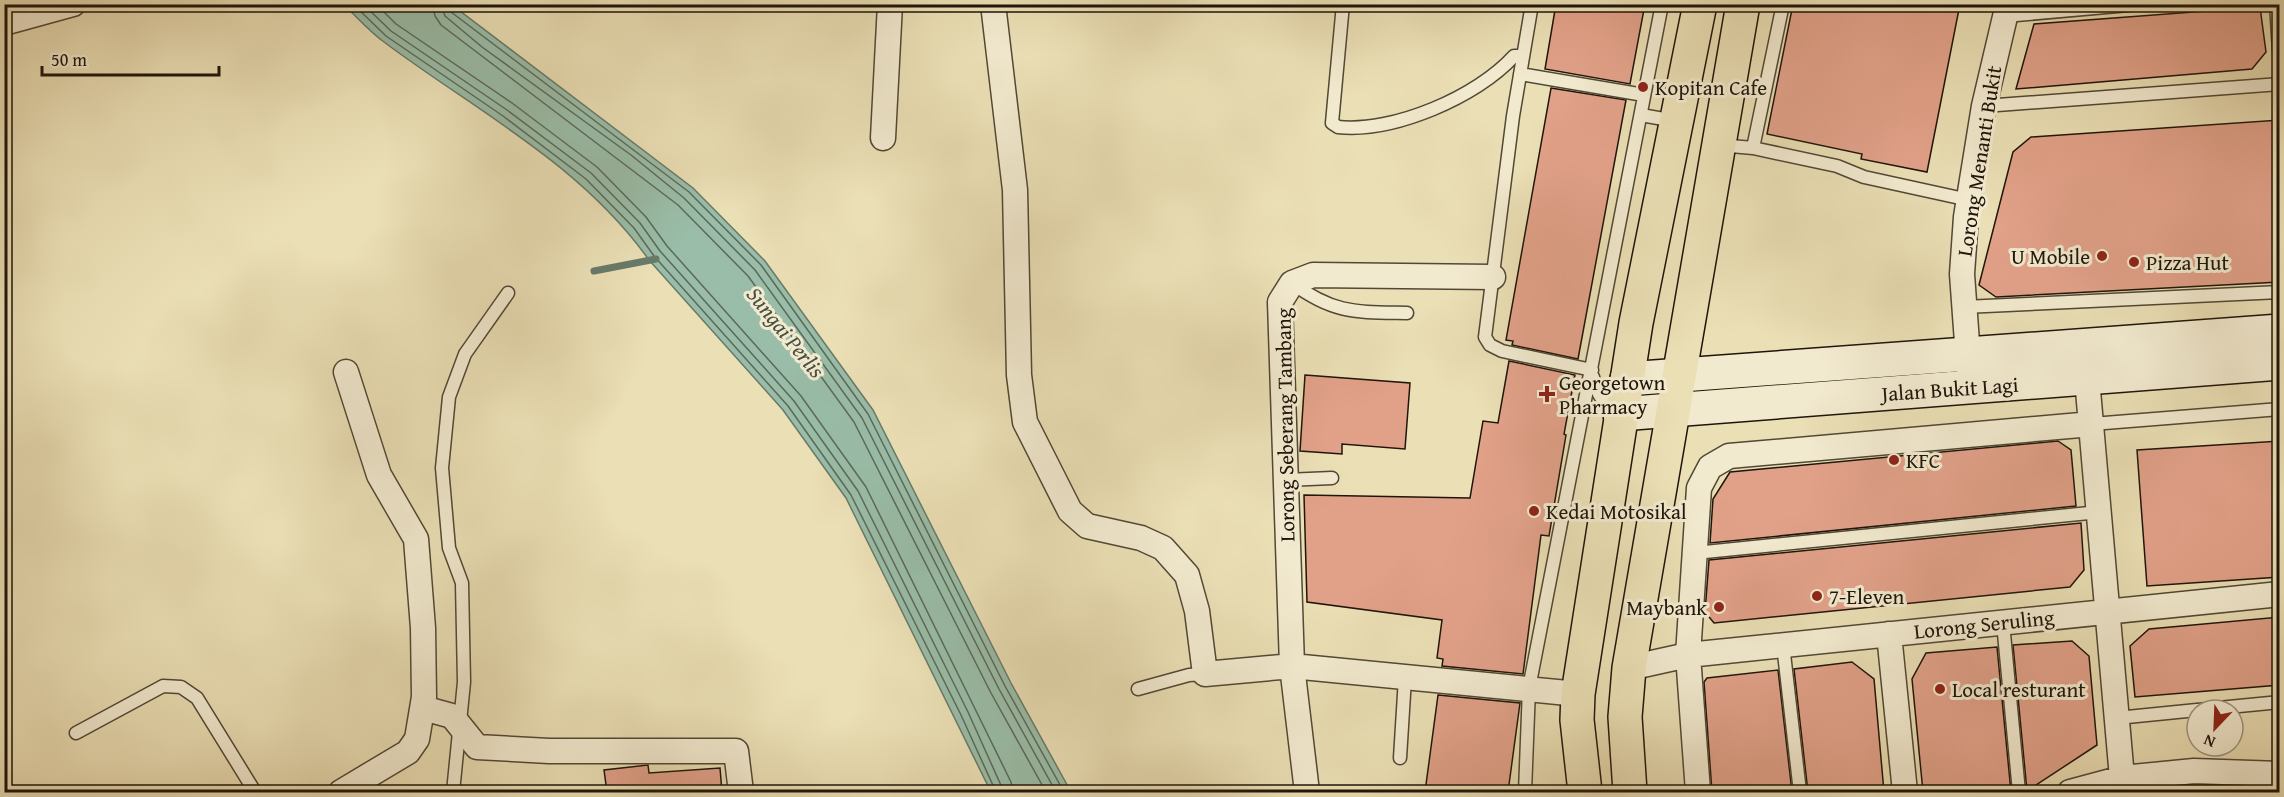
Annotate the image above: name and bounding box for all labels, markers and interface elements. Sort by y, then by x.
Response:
scale bar [42,39,219,77]
text: 50 m [51,46,87,73]
street label: Lorong Menanti Bukit [1949,63,2009,259]
place label: Kopitan Cafe [1655,72,1767,103]
marker: Kopitan Cafe [1636,80,1650,94]
place label: U Mobile [2011,241,2090,272]
place label: Pizza Hut [2146,247,2229,278]
marker: U Mobile [2095,249,2109,263]
marker: Pizza Hut [2127,255,2141,269]
water label: Sungai Perlis [739,280,833,385]
street label: Lorong Seberang Tambang [1267,307,1303,542]
place label: Georgetown Pharmacy [1559,367,1666,422]
street label: Jalan Bukit Lagi [1878,369,2020,409]
marker: Georgetown Pharmacy [1540,387,1554,401]
place label: KFC [1906,445,1940,476]
marker: KFC [1887,453,1901,467]
place label: Kedai Motosikal [1546,496,1687,527]
marker: Kedai Motosikal [1527,504,1541,518]
place label: 7-Eleven [1829,581,1905,612]
marker: 7-Eleven [1810,589,1824,603]
place label: Maybank [1626,592,1707,623]
marker: Maybank [1712,600,1726,614]
street label: Lorong Seruling [1912,601,2056,647]
place label: Local resturant [1952,674,2086,705]
marker: Local resturant [1933,682,1947,696]
north arrow [2185,698,2245,758]
text: N [2199,729,2219,755]

